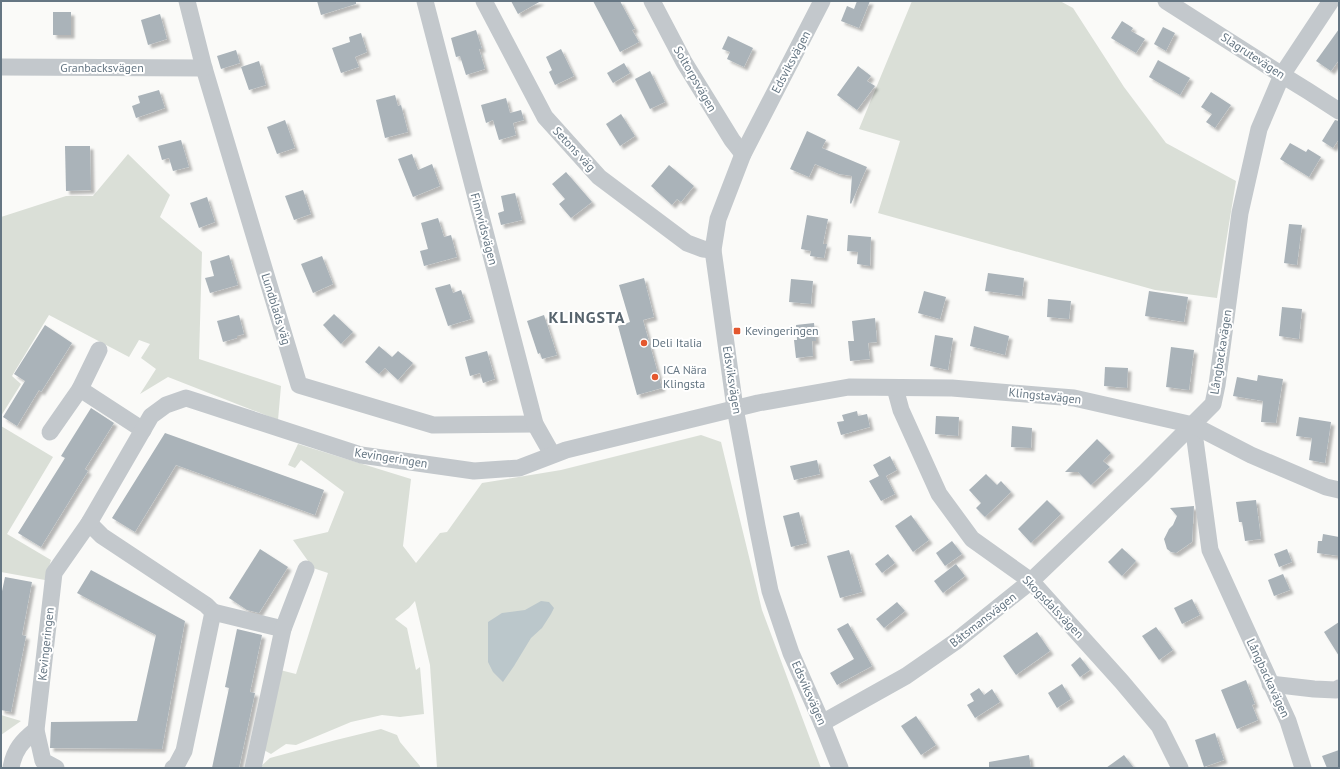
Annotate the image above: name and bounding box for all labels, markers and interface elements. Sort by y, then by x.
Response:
street label: Edsviksvägen [768,28,813,96]
street label: Slagrutevägen [1218,29,1288,82]
street label: Soltorpsvägen [671,43,720,114]
street label: Granbacksvägen [60,60,144,75]
street label: Setons väg [550,123,599,174]
street label: Finnvidsvägen [468,191,501,267]
street label: Lundblads väg [258,271,294,346]
district label: KLINGSTA [549,307,625,327]
street label: Långbackavägen [1206,308,1235,395]
place label: Kevingeringen [745,323,819,338]
marker: Kevingeringen [732,326,742,336]
place label: Deli Italia [652,335,702,350]
marker: Deli Italia [639,338,649,348]
street label: Edsviksvägen [720,345,745,415]
place label: ICA Nära Klingsta [663,362,707,391]
marker: ICA Nära Klingsta [650,372,660,382]
street label: Klingstavägen [1008,384,1082,407]
street label: Kevingeringen [354,444,429,471]
street label: Skogsdalsvägen [1020,572,1087,641]
street label: Båtsmansvägen [946,589,1019,650]
street label: Kevingeringen [34,607,57,681]
street label: Långbackavägen [1244,636,1293,720]
street label: Edsviksvägen [789,658,830,727]

